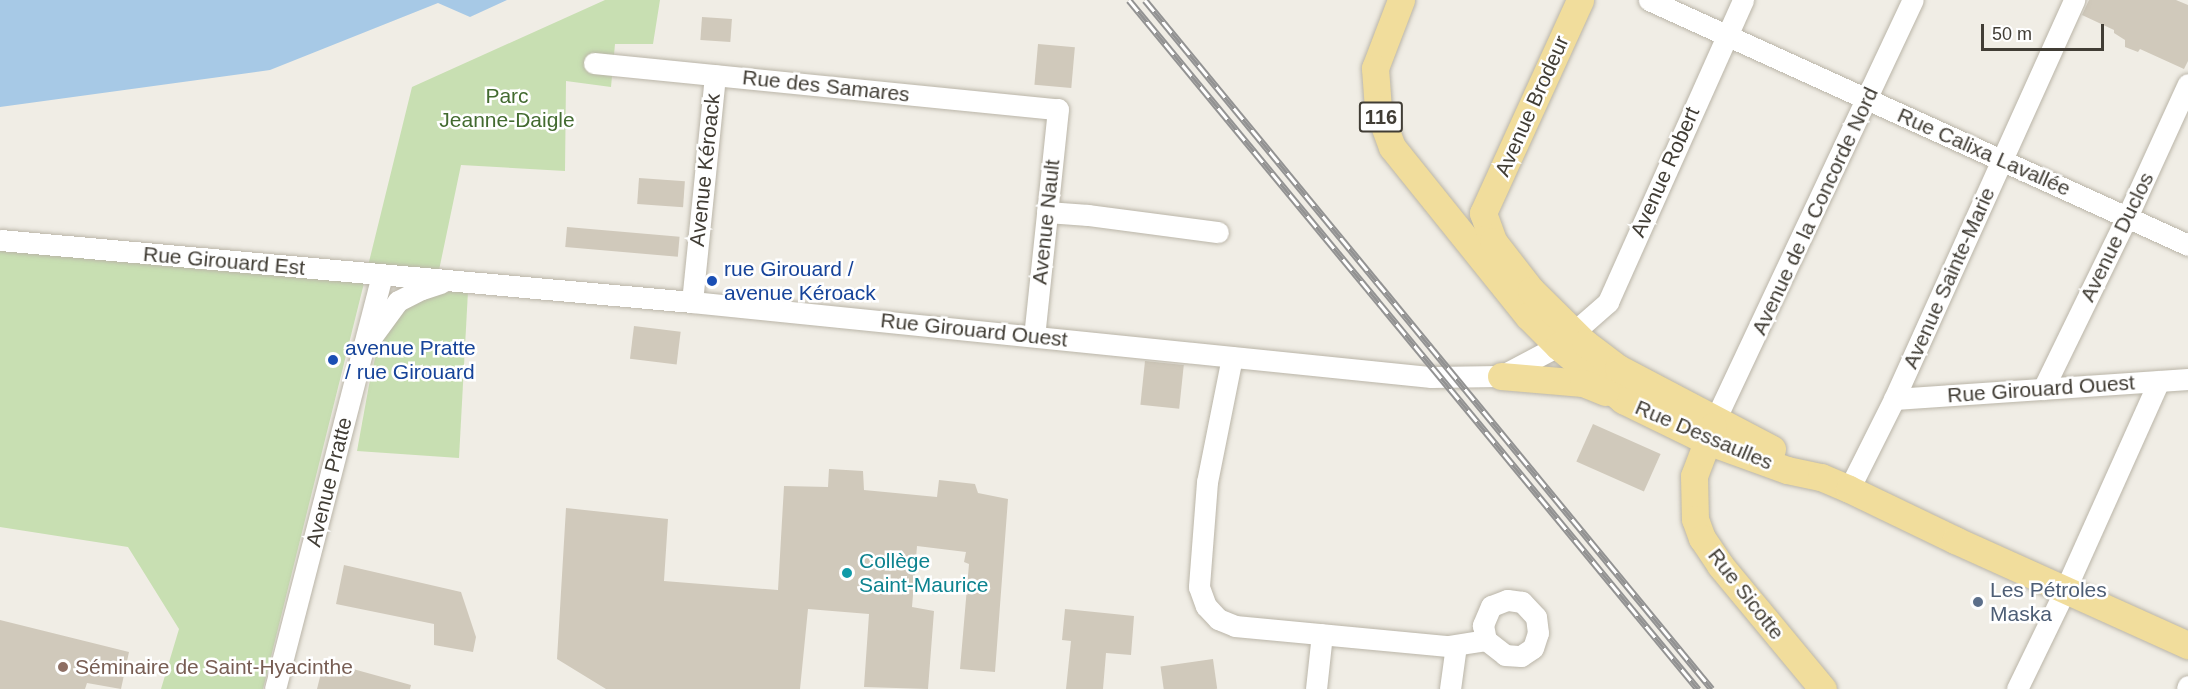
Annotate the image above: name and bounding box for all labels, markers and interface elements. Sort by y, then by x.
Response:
scale bar [1984,12,2107,50]
text: 50 m [1992,24,2032,44]
street label: Avenue Brodeur [1490,32,1574,180]
street label: Rue des Samares [741,65,911,107]
park label: Parc Jeanne-Daigle [439,83,575,133]
street label: Avenue de la Concorde Nord [1746,83,1884,339]
street label: Avenue Kéroack [684,92,726,248]
road number: 116 [1358,100,1404,134]
street label: Avenue Robert [1625,103,1705,241]
street label: Rue Calixa Lavallée [1894,103,2074,201]
street label: Avenue Nault [1027,158,1065,286]
street label: Avenue Duclos [2075,168,2159,306]
street label: Avenue Sainte-Marie [1898,183,2000,373]
street label: Rue Girouard Est [142,241,306,281]
place label: rue Girouard / avenue Kéroack [724,256,876,306]
marker: rue Girouard / avenue Kéroack [705,274,719,288]
street label: Rue Girouard Ouest [879,308,1069,352]
place label: avenue Pratte / rue Girouard [345,335,476,385]
marker: avenue Pratte / rue Girouard [326,353,340,367]
street label: Rue Girouard Ouest [1946,370,2136,408]
street label: Rue Dessaulles [1631,395,1777,475]
street label: Avenue Pratte [301,415,357,549]
street label: Rue Sicotte [1703,543,1789,645]
place label: Collège Saint-Maurice [859,548,989,598]
marker: Collège Saint-Maurice [840,566,854,580]
place label: Les Pétroles Maska [1990,577,2107,627]
marker: Les Pétroles Maska [1971,595,1985,609]
place label: Séminaire de Saint-Hyacinthe [75,654,353,680]
marker: Séminaire de Saint-Hyacinthe [56,660,70,674]

